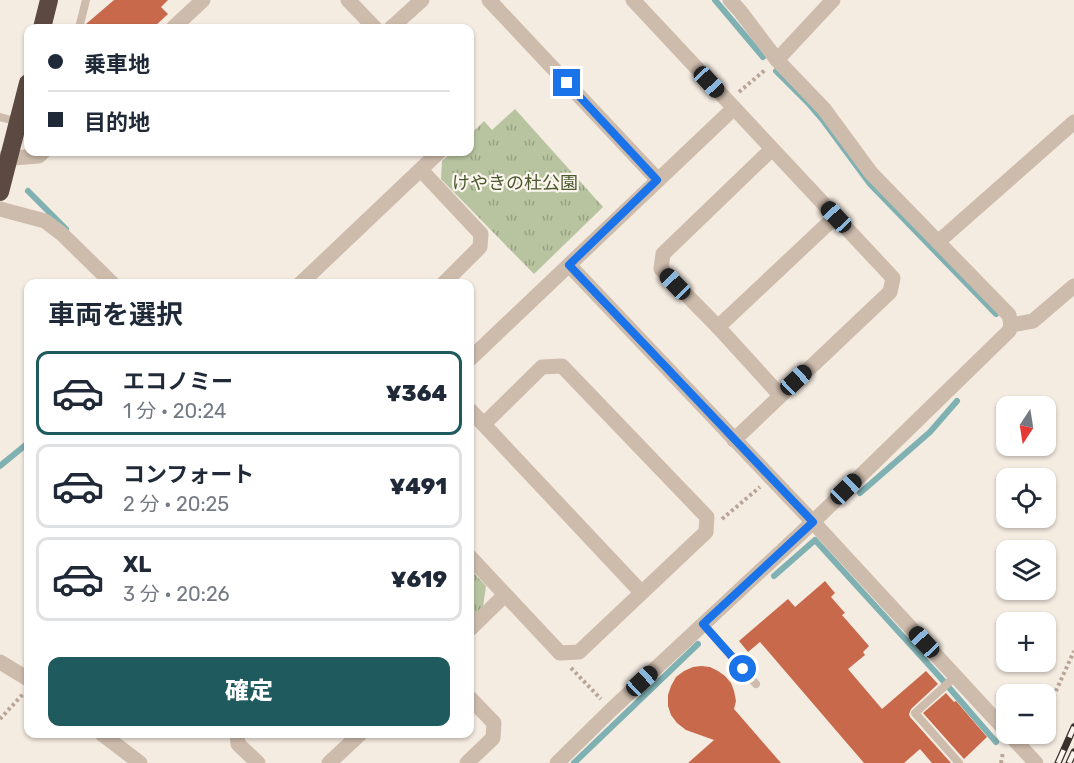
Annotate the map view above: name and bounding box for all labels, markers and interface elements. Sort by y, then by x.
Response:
text: 乗車地 [84,51,150,78]
car [690,63,728,101]
route end [553,69,580,96]
text: 目的地 [84,109,150,136]
park label: けやきの杜公園 [452,172,578,194]
car [817,198,855,236]
car [656,265,694,303]
text: 車両を選択 [48,299,183,331]
car [777,361,815,399]
icon: car [51,366,105,420]
text: エコノミー [123,368,233,395]
text: ¥364 [386,380,447,407]
north arrow [996,396,1056,456]
map controls [996,396,1056,744]
text: 1 分 · 20:24 [123,399,226,423]
icon: car [51,459,105,513]
text: コンフォート [123,461,254,488]
button: locate [996,468,1056,528]
car [827,470,865,508]
text: ¥491 [389,473,447,500]
text: 2 分 · 20:25 [123,492,229,516]
button: layers [996,540,1056,600]
text: XL [123,551,151,578]
icon: car [51,552,105,606]
text: ¥619 [391,566,447,593]
text: 3 分 · 20:26 [123,582,230,606]
button: + [996,612,1056,672]
car [905,623,943,661]
route start [729,655,756,682]
button: 確定 [48,657,450,726]
car [623,662,661,700]
button: − [996,684,1056,744]

